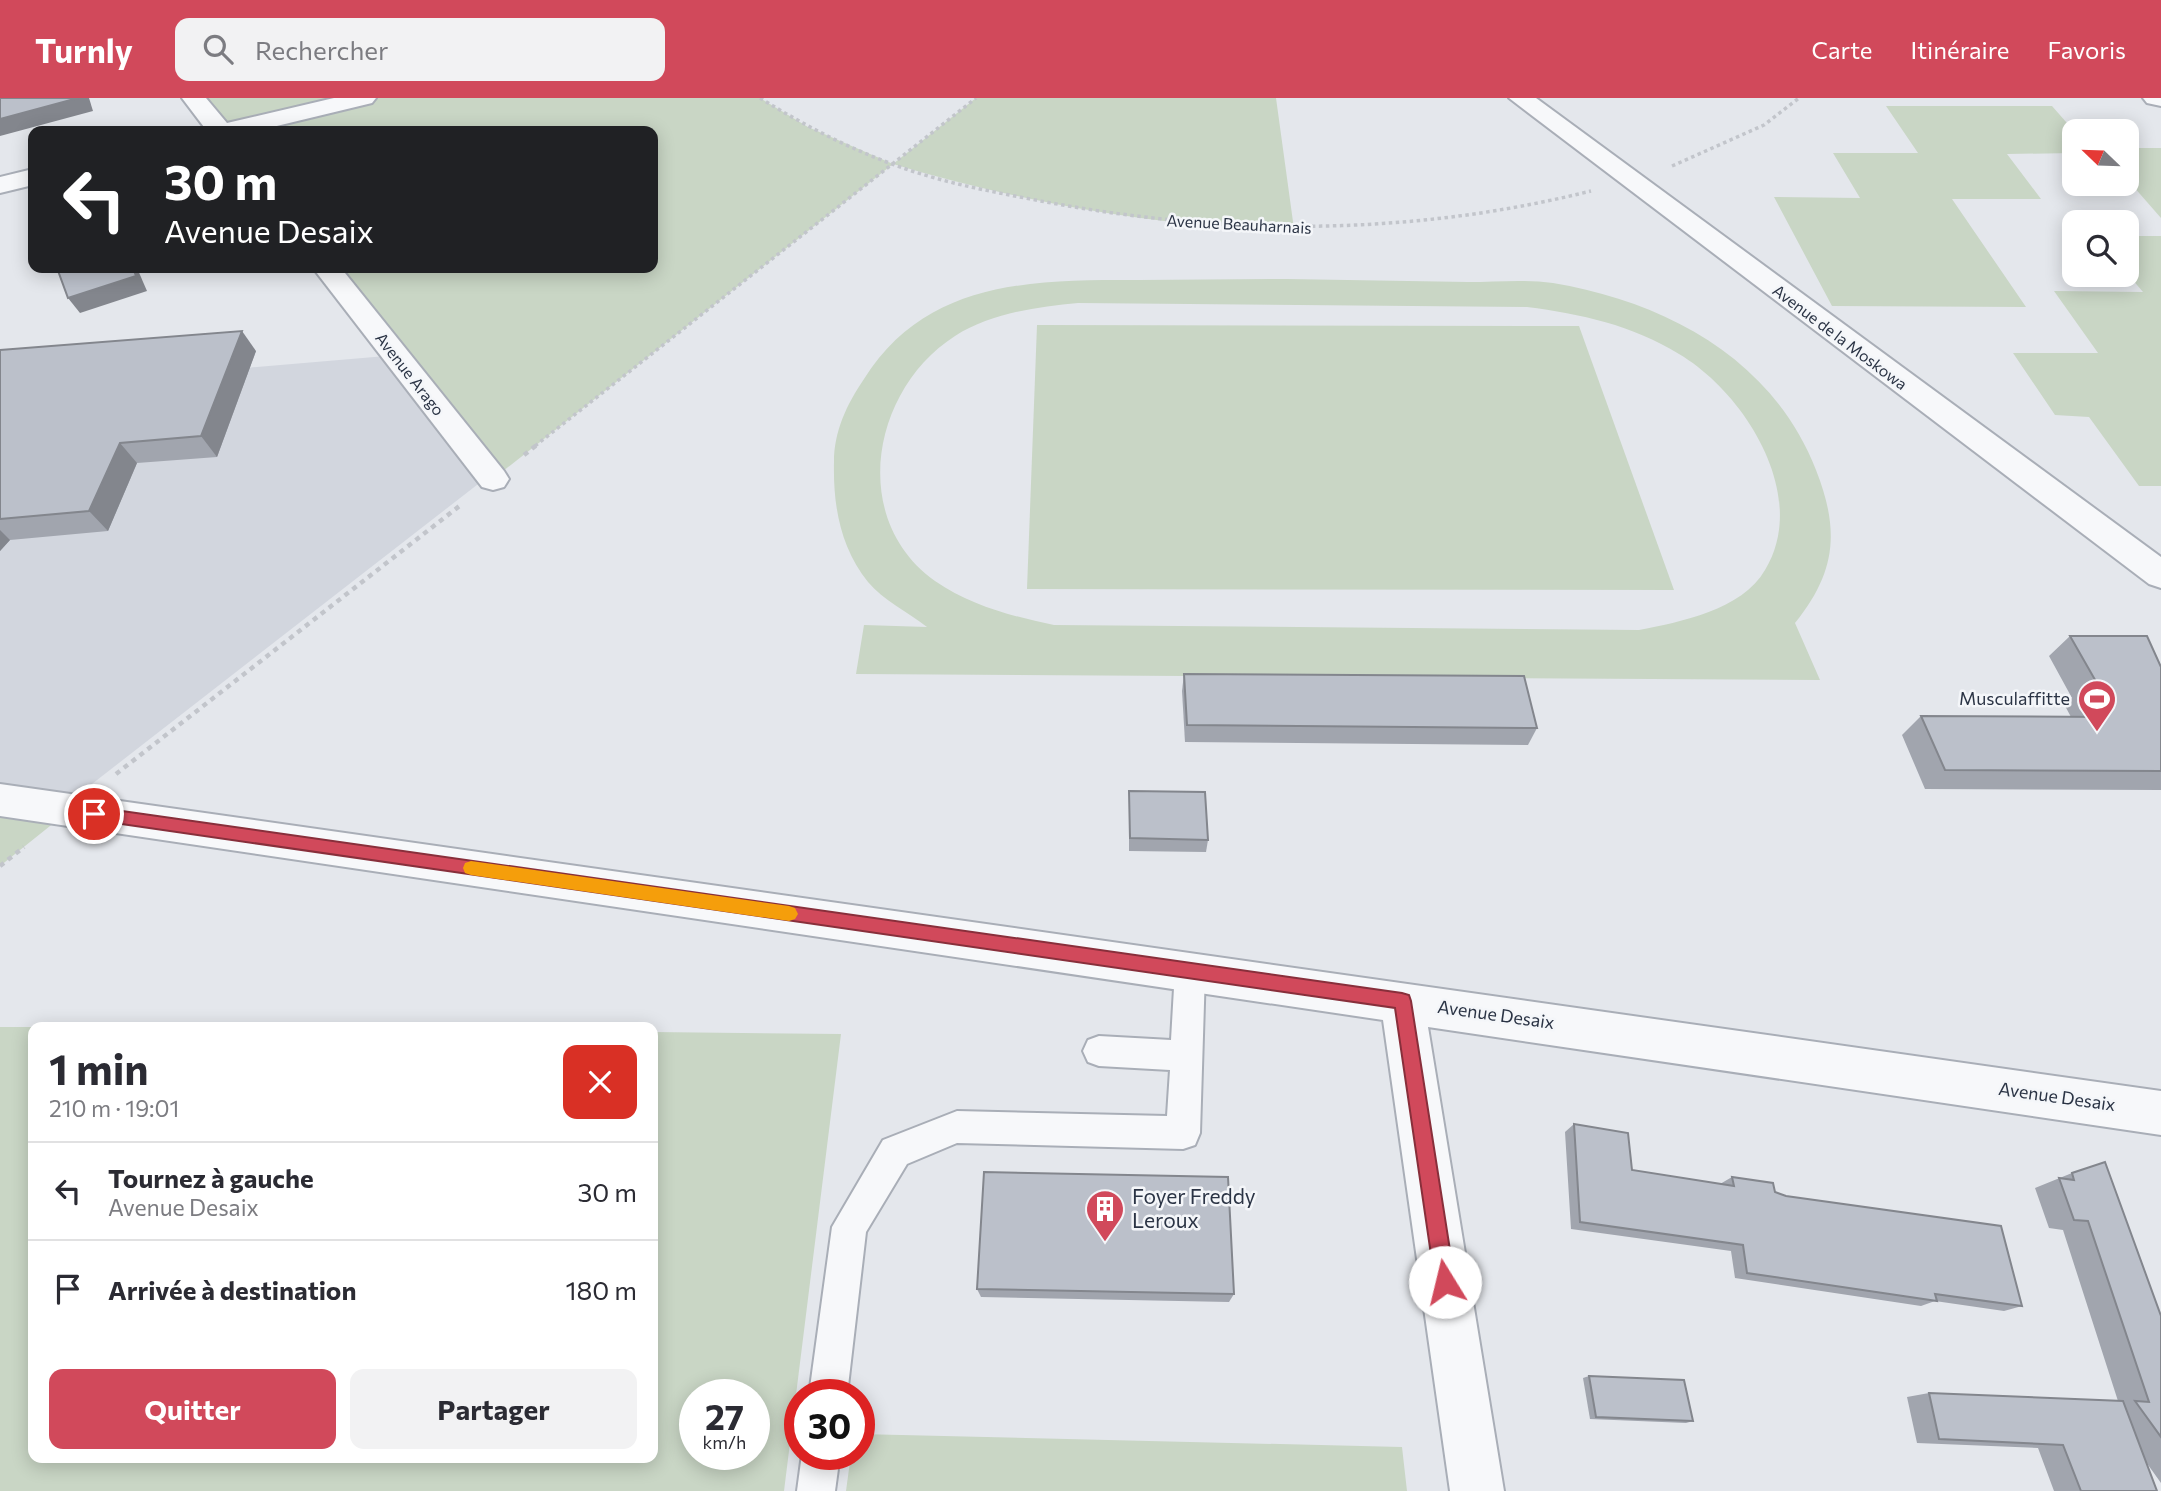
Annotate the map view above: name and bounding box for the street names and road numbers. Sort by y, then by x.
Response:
street label: Avenue Beauharnais [1166,210,1312,237]
street label: Avenue de la Moskowa [1769,280,1911,393]
street label: Avenue Arago [372,328,449,419]
street label: Avenue Desaix [1436,995,1557,1033]
street label: Avenue Desaix [1997,1077,2118,1115]

